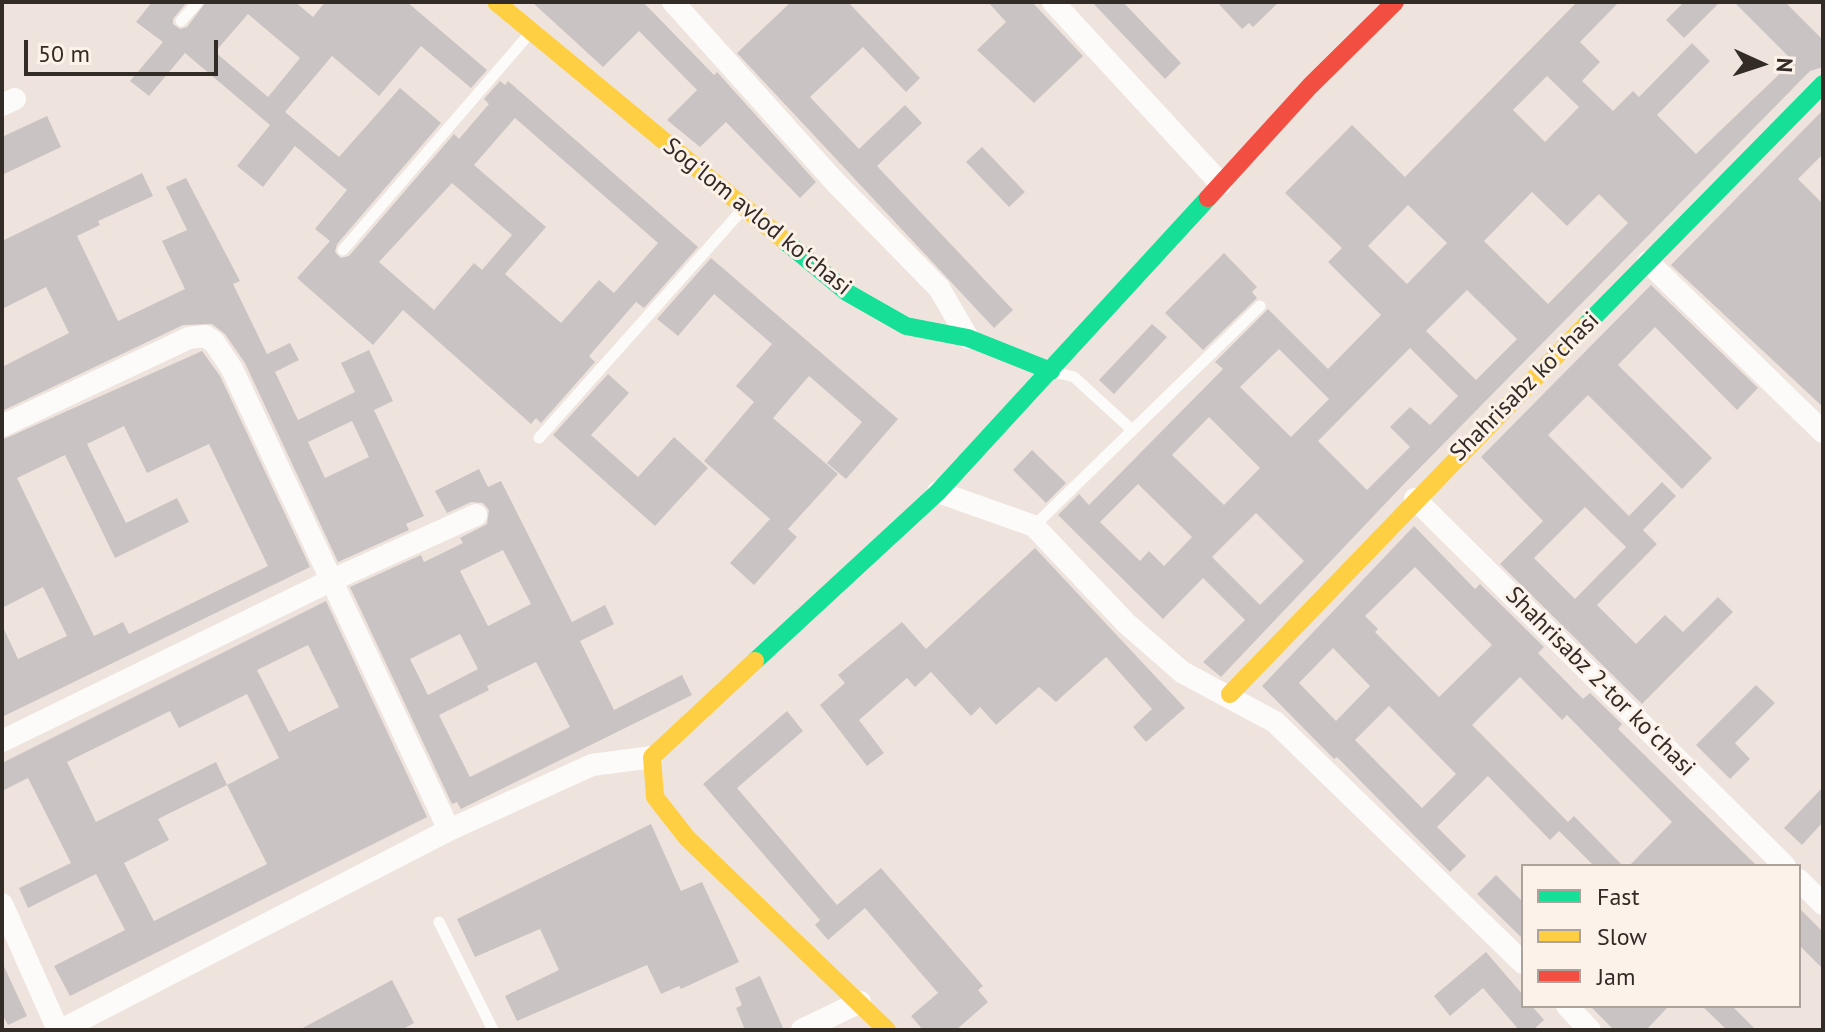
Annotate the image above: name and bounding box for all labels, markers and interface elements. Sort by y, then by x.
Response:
scale bar [28,24,222,74]
north arrow [1721,24,1801,104]
text: 50 m [38,38,90,69]
text: N [1771,57,1799,73]
street label: Sogʻlom avlod koʻchasi [657,132,857,302]
street label: Shahrisabz koʻchasi [1444,306,1606,468]
street label: Shahrisabz 2-tor koʻchasi [1499,581,1701,783]
legend [1521,864,1801,1008]
text: Fast [1597,881,1640,912]
text: Slow [1597,921,1647,952]
text: Jam [1597,961,1635,992]

